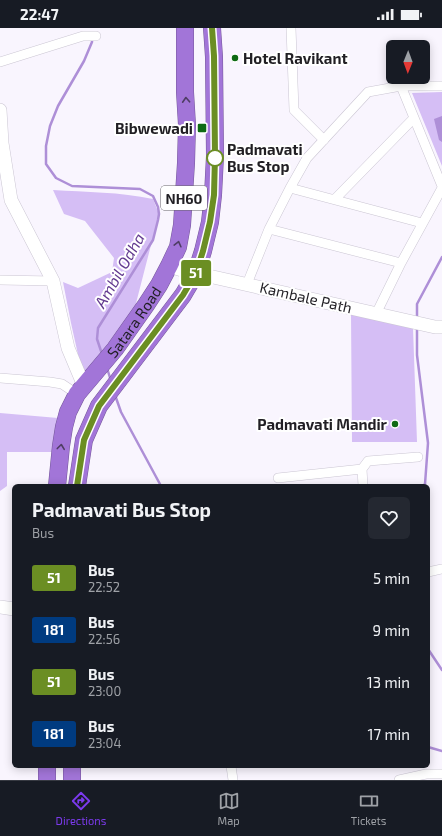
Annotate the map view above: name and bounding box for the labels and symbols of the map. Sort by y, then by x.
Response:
north arrow [386,40,430,84]
place label: Hotel Ravikant [243,49,348,67]
marker: Hotel Ravikant [230,53,240,63]
one-way arrow [181,97,190,104]
place label: Bibwewadi [115,119,193,137]
marker: Bibwewadi [196,122,208,134]
place label: Padmavati Bus Stop [227,140,303,175]
marker: Padmavati Bus Stop [206,149,224,167]
road number: NH60 [161,186,207,210]
water label: Ambil Odha [90,229,148,312]
one-way arrow [173,241,182,248]
line badge: 51 [178,260,214,286]
street label: Kambale Path [258,278,354,316]
street label: Satara Road [103,283,165,361]
place label: Padmavati Mandir [257,415,388,433]
marker: Padmavati Mandir [390,419,400,429]
one-way arrow [56,444,65,450]

